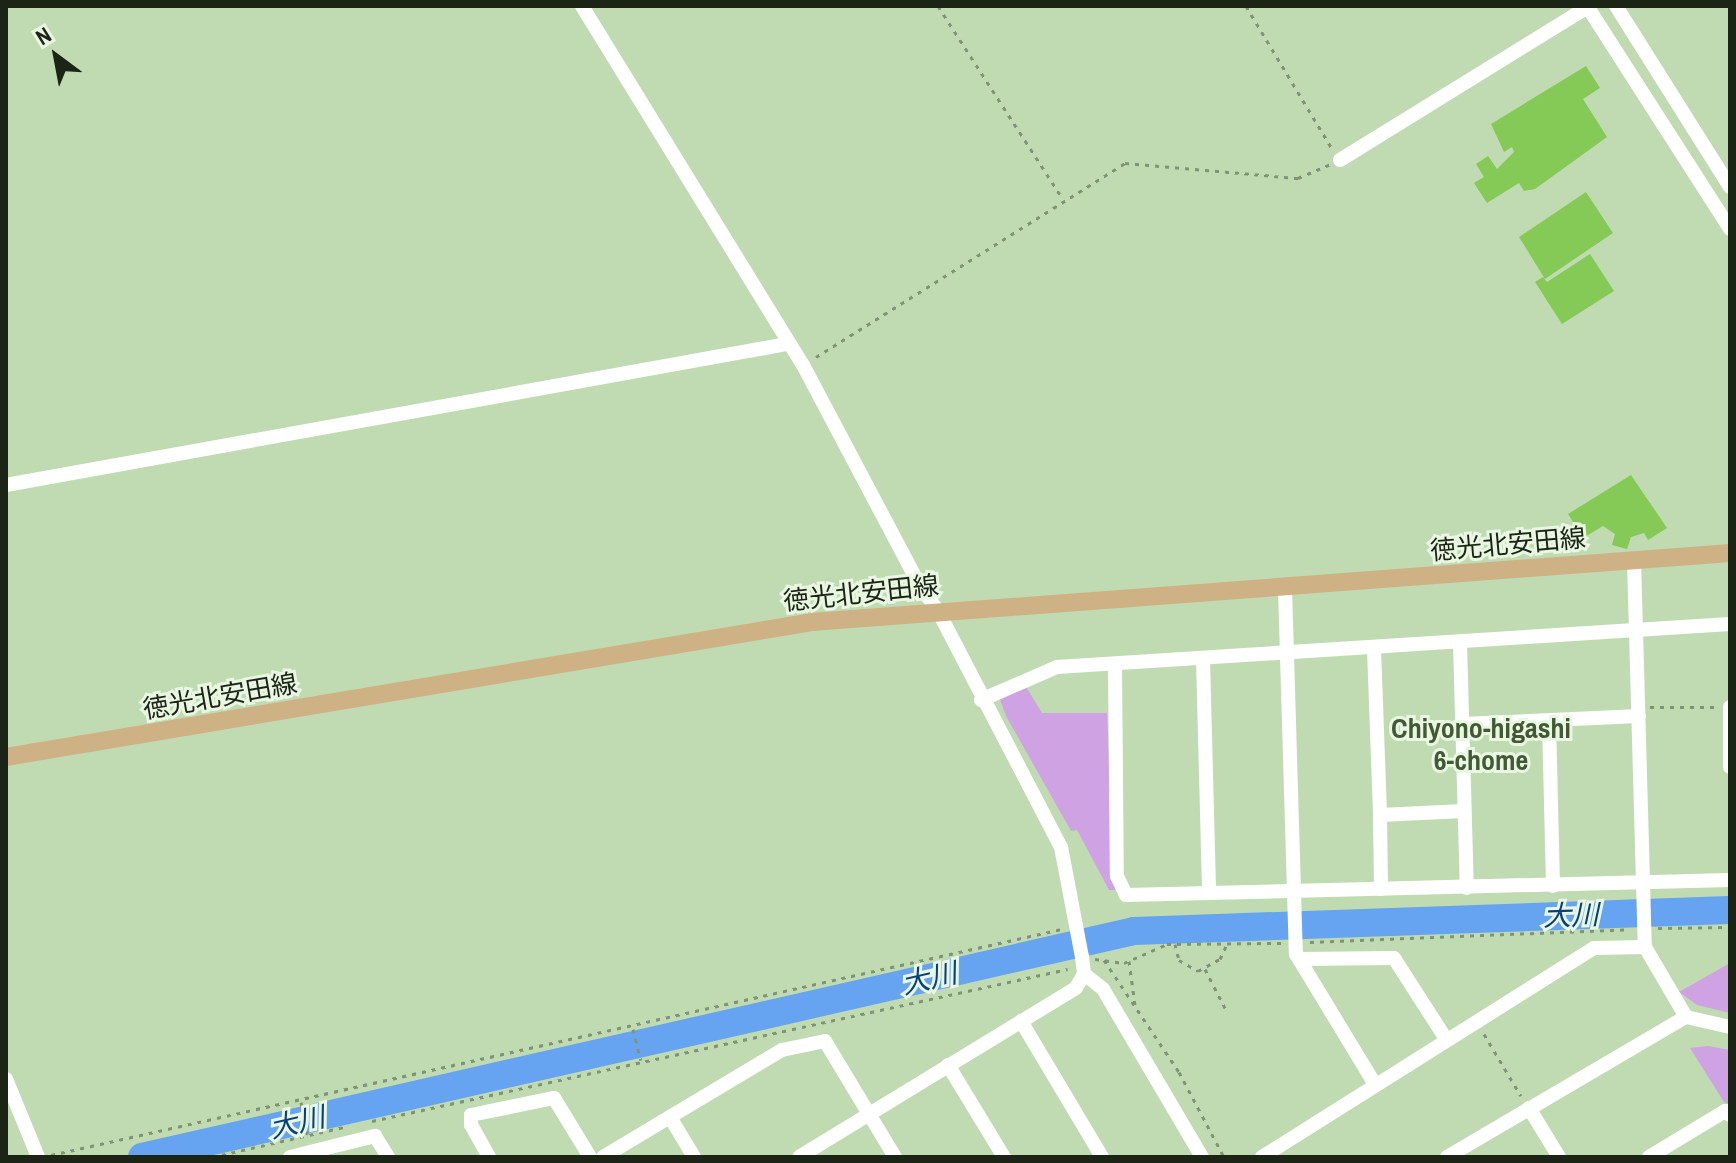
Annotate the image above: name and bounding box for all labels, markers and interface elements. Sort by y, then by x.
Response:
north arrow [16,16,96,96]
text: N [30,19,57,52]
street label: 徳光北安田線 [1429,522,1587,566]
street label: 徳光北安田線 [782,569,940,617]
street label: 徳光北安田線 [140,667,300,725]
district label: Chiyono-higashi 6-chome [1391,711,1571,777]
water label: 大川 [1542,897,1600,933]
water label: 大川 [898,955,960,1001]
water label: 大川 [266,1099,328,1145]

